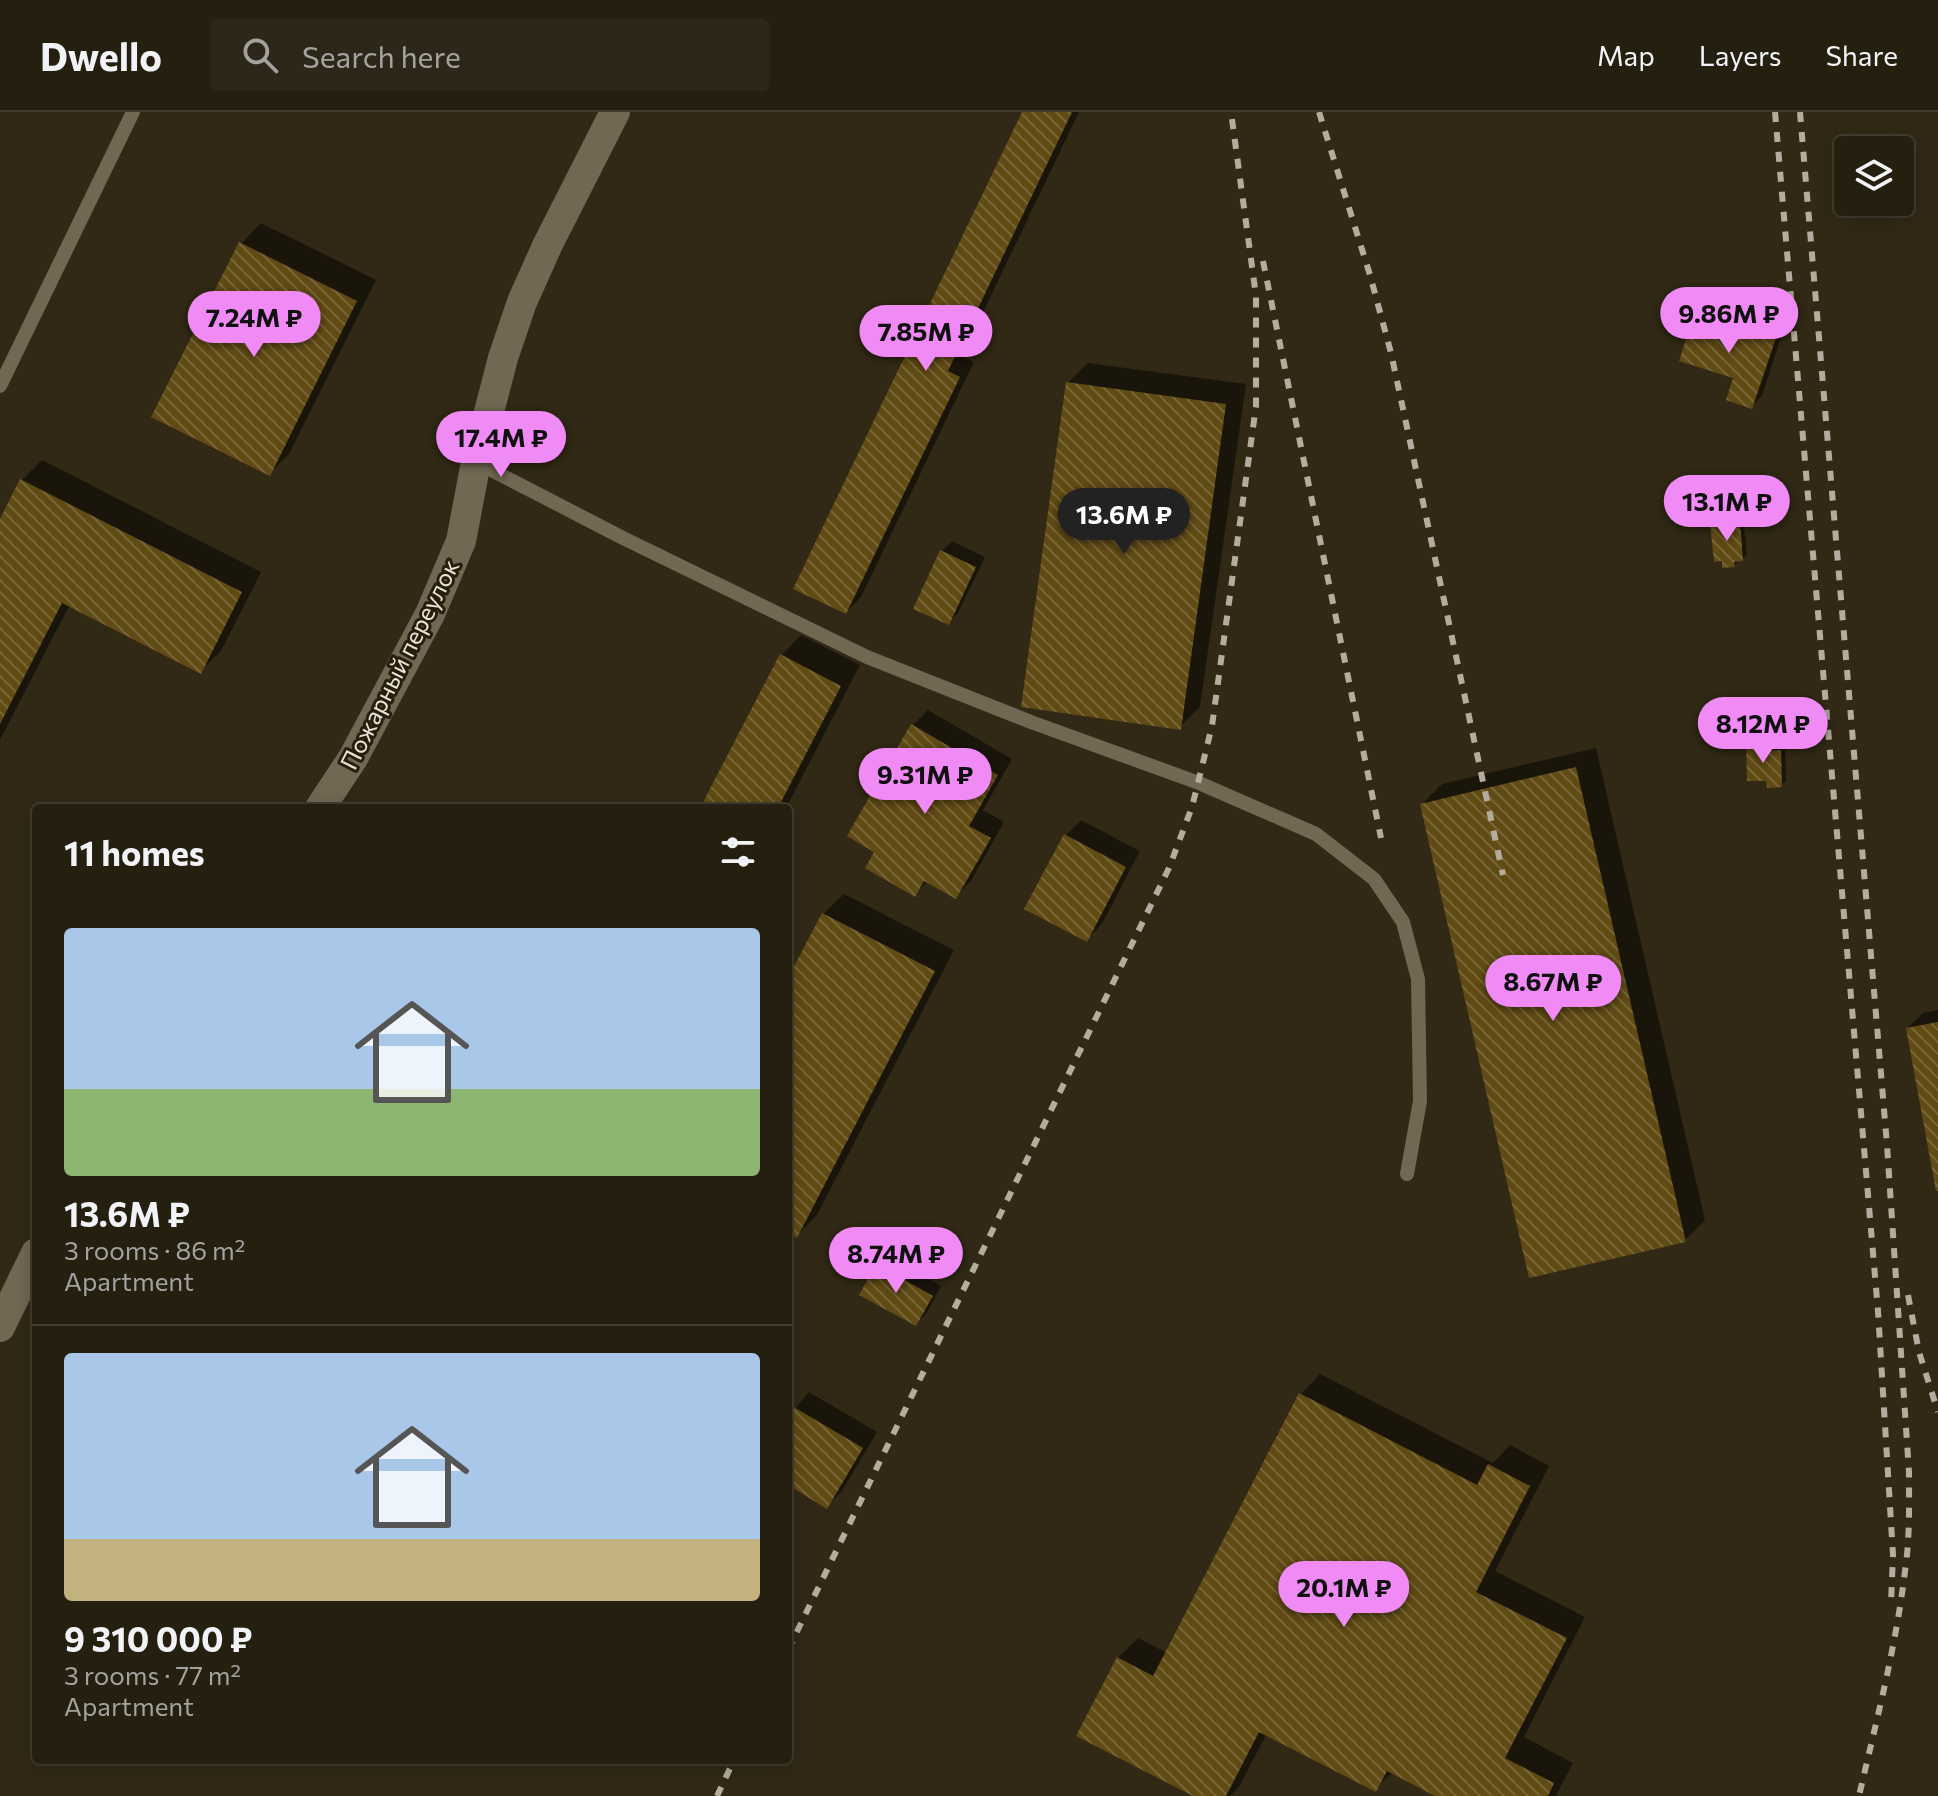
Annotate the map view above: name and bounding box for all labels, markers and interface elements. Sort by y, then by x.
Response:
search box [210,19,770,91]
text: Dwello [40,32,162,79]
icon: search [238,33,282,77]
text: Search here [302,37,461,74]
text: Map [1597,38,1655,72]
text: Layers [1699,38,1781,72]
text: Share [1825,38,1898,72]
map controls [1834,136,1914,216]
button: layers [1834,136,1914,216]
pin: 9.86M ₽ [1655,287,1803,355]
pin: 7.24M ₽ [180,291,328,359]
text: 9.86M ₽ [1678,297,1780,328]
text: 7.24M ₽ [206,301,302,332]
pin: 7.85M ₽ [852,305,1000,373]
text: 7.85M ₽ [877,315,975,346]
pin: 17.4M ₽ [427,411,575,479]
text: 17.4M ₽ [454,421,548,452]
pin: 13.1M ₽ [1653,475,1801,543]
text: 13.1M ₽ [1682,485,1772,516]
pin: 13.6M ₽ [1050,488,1198,556]
text: 13.6M ₽ [1076,498,1172,529]
street label: Пожарный переулок [333,554,465,774]
pin: 8.12M ₽ [1689,697,1837,765]
text: 8.12M ₽ [1716,707,1810,738]
pin: 9.31M ₽ [851,748,999,816]
text: 9.31M ₽ [877,758,973,789]
icon: filters [716,830,760,874]
text: 11 homes [64,831,205,873]
pin: 8.67M ₽ [1479,955,1627,1023]
text: 8.67M ₽ [1503,965,1603,996]
icon: home [340,980,484,1124]
text: 13.6M ₽ [64,1192,190,1234]
pin: 8.74M ₽ [822,1227,970,1295]
text: 3 rooms · 86 m² [64,1234,245,1265]
text: 8.74M ₽ [847,1237,945,1268]
text: Apartment [64,1265,194,1296]
icon: home [340,1405,484,1549]
pin: 20.1M ₽ [1270,1561,1418,1629]
text: 20.1M ₽ [1296,1571,1392,1602]
text: 9 310 000 ₽ [64,1617,252,1659]
text: 3 rooms · 77 m² [64,1659,241,1690]
text: Apartment [64,1690,194,1721]

